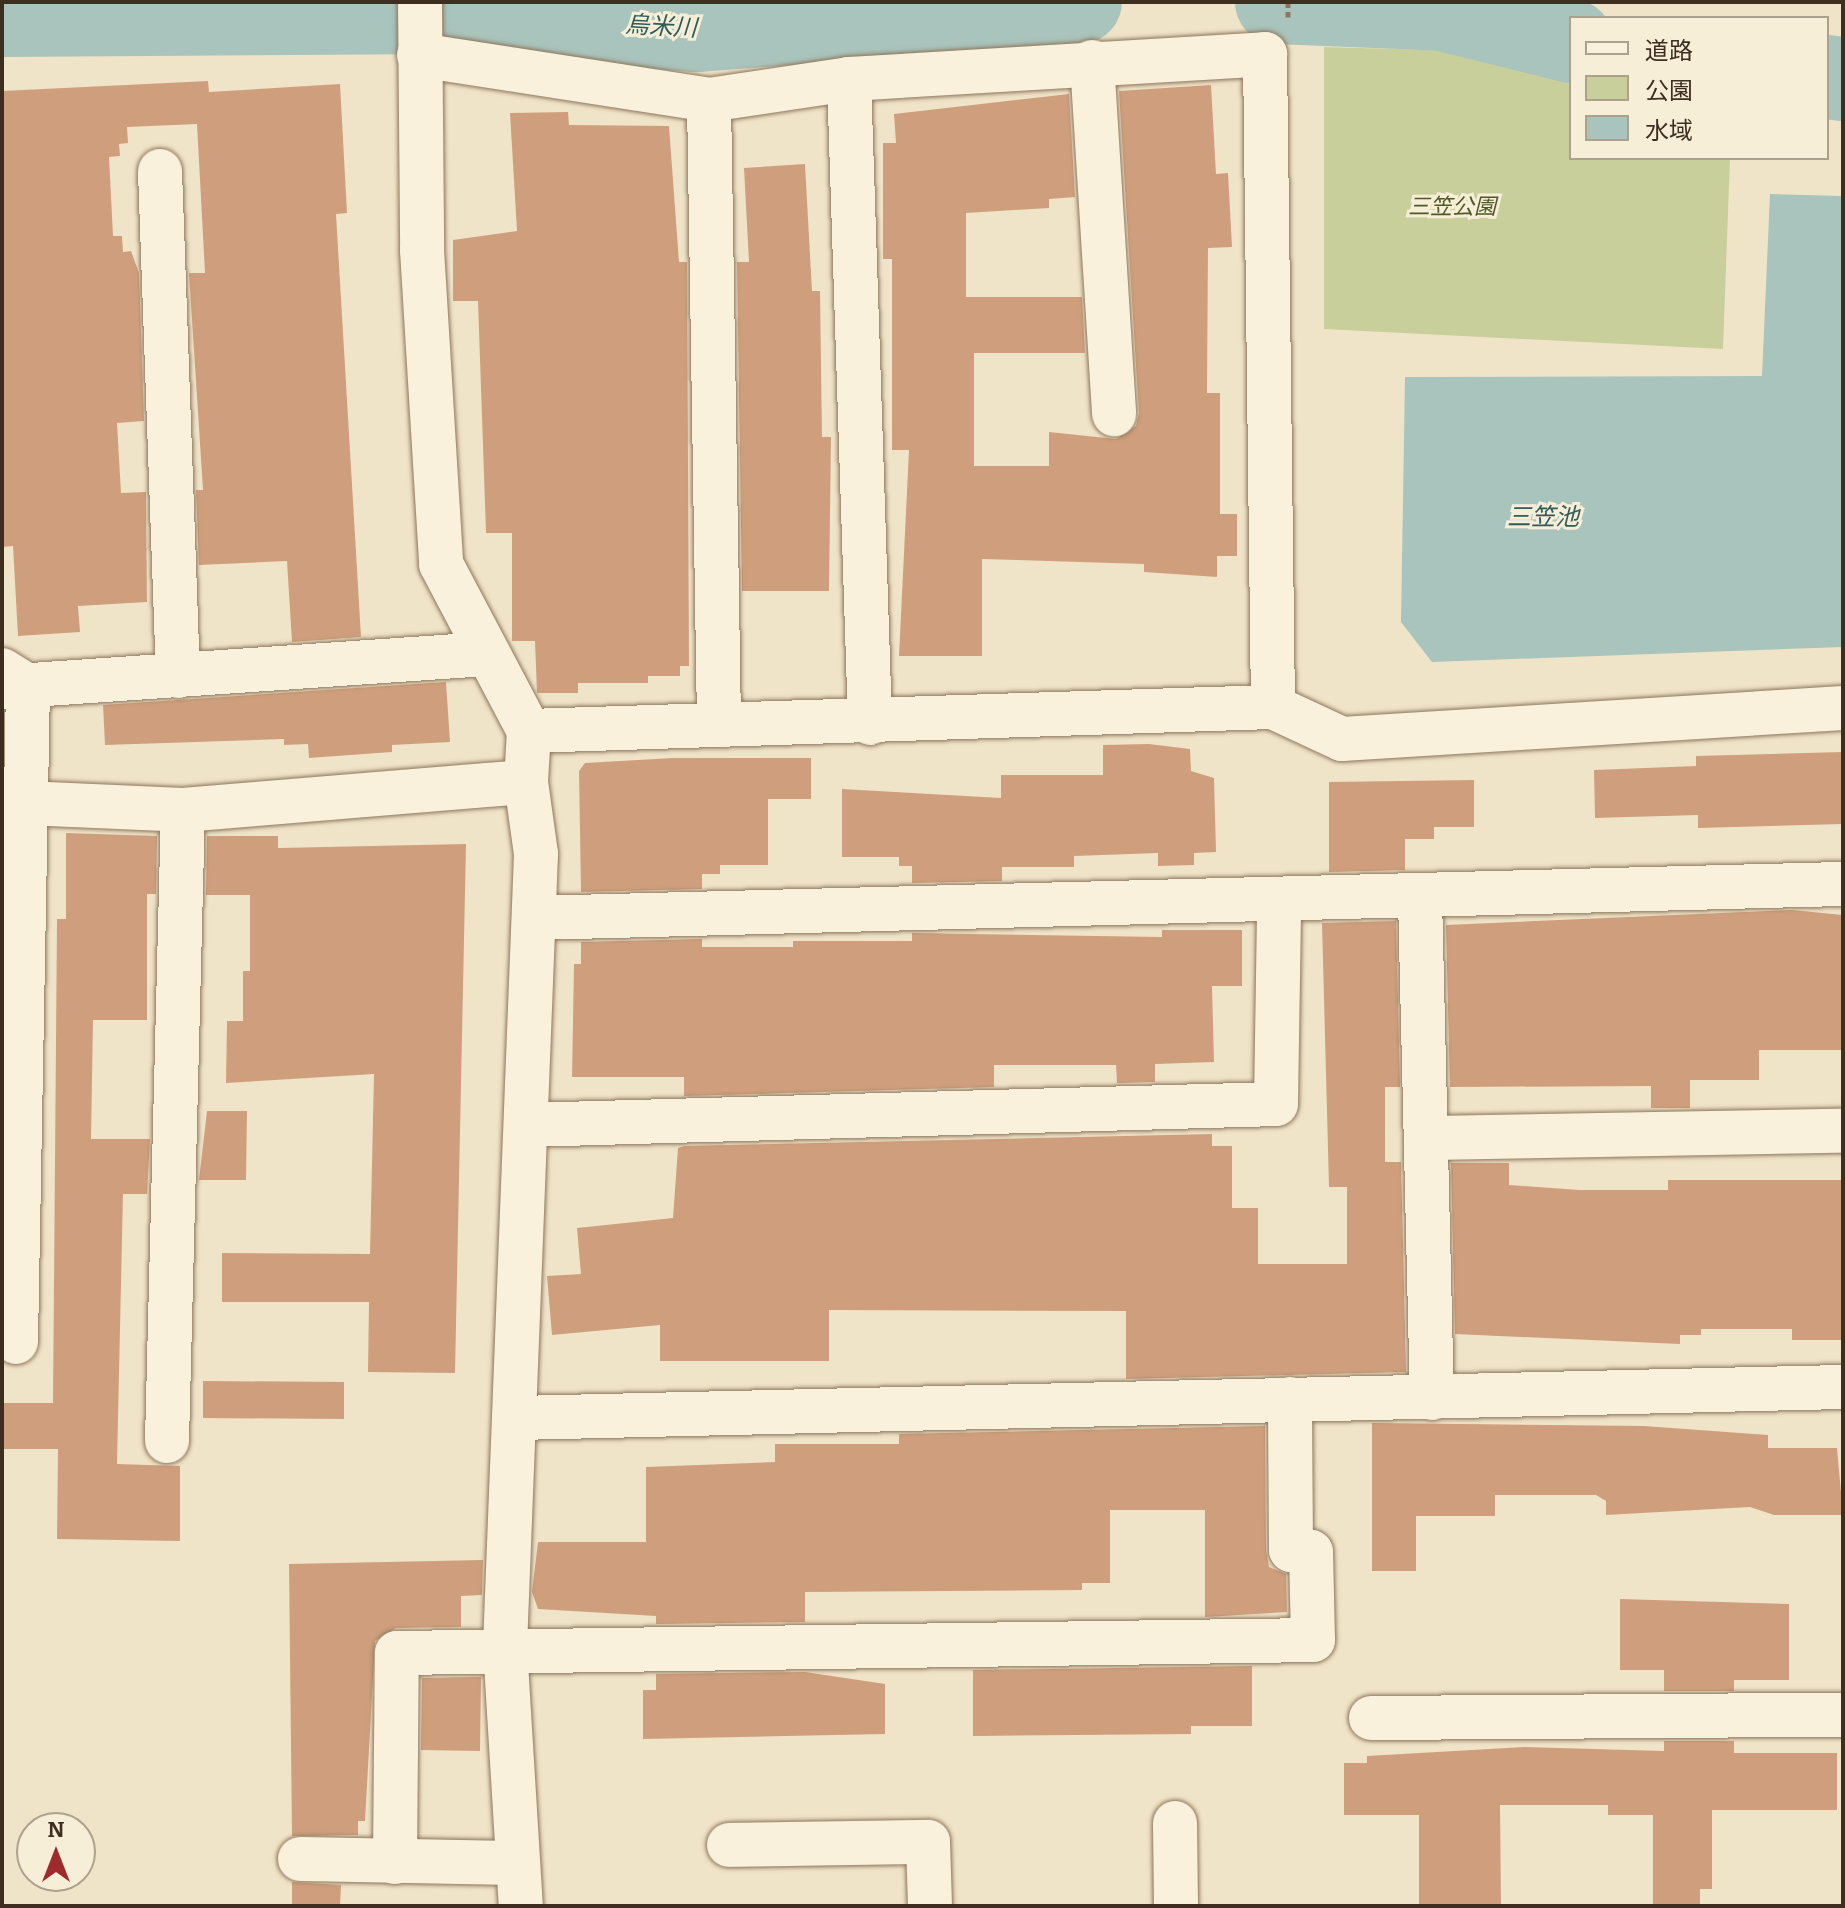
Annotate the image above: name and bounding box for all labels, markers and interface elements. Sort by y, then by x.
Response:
water label: 烏米川 [624,11,698,43]
legend [1569,16,1829,160]
text: 道路 [1645,37,1693,65]
text: 公園 [1645,77,1693,105]
text: 水域 [1645,117,1693,145]
park label: 三笠公園 [1408,194,1496,220]
water label: 三笠池 [1507,504,1579,532]
north arrow [16,1812,96,1892]
text: N [48,1816,64,1843]

